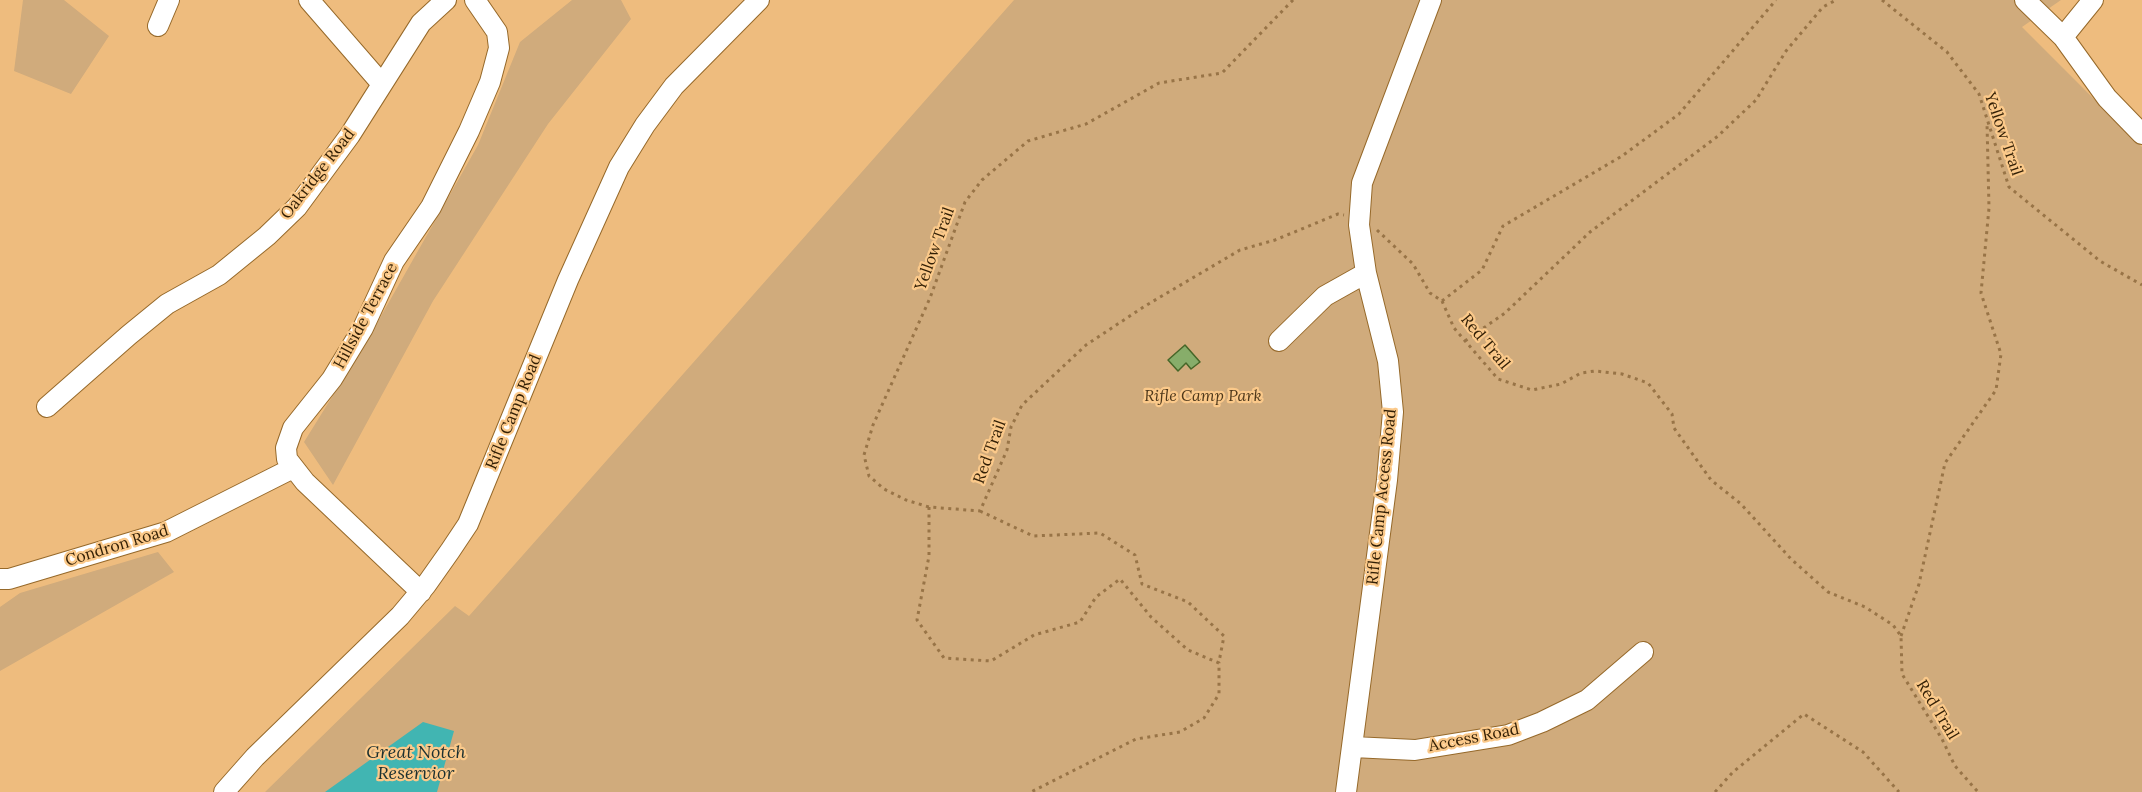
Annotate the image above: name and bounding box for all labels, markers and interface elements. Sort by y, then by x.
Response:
street label: Yellow Trail [1980,90,2026,178]
street label: Oakridge Road [277,125,359,223]
street label: Yellow Trail [911,205,959,293]
street label: Hillside Terrace [330,260,402,372]
street label: Red Trail [1456,310,1514,374]
street label: Rifle Camp Road [482,352,546,472]
park label: Rifle Camp Park [1144,386,1262,406]
street label: Rifle Camp Access Road [1363,408,1401,586]
street label: Red Trail [970,418,1010,486]
street label: Condron Road [63,521,171,571]
street label: Red Trail [1912,677,1962,743]
street label: Access Road [1427,720,1521,756]
water label: Great Notch Reservior [366,742,466,784]

